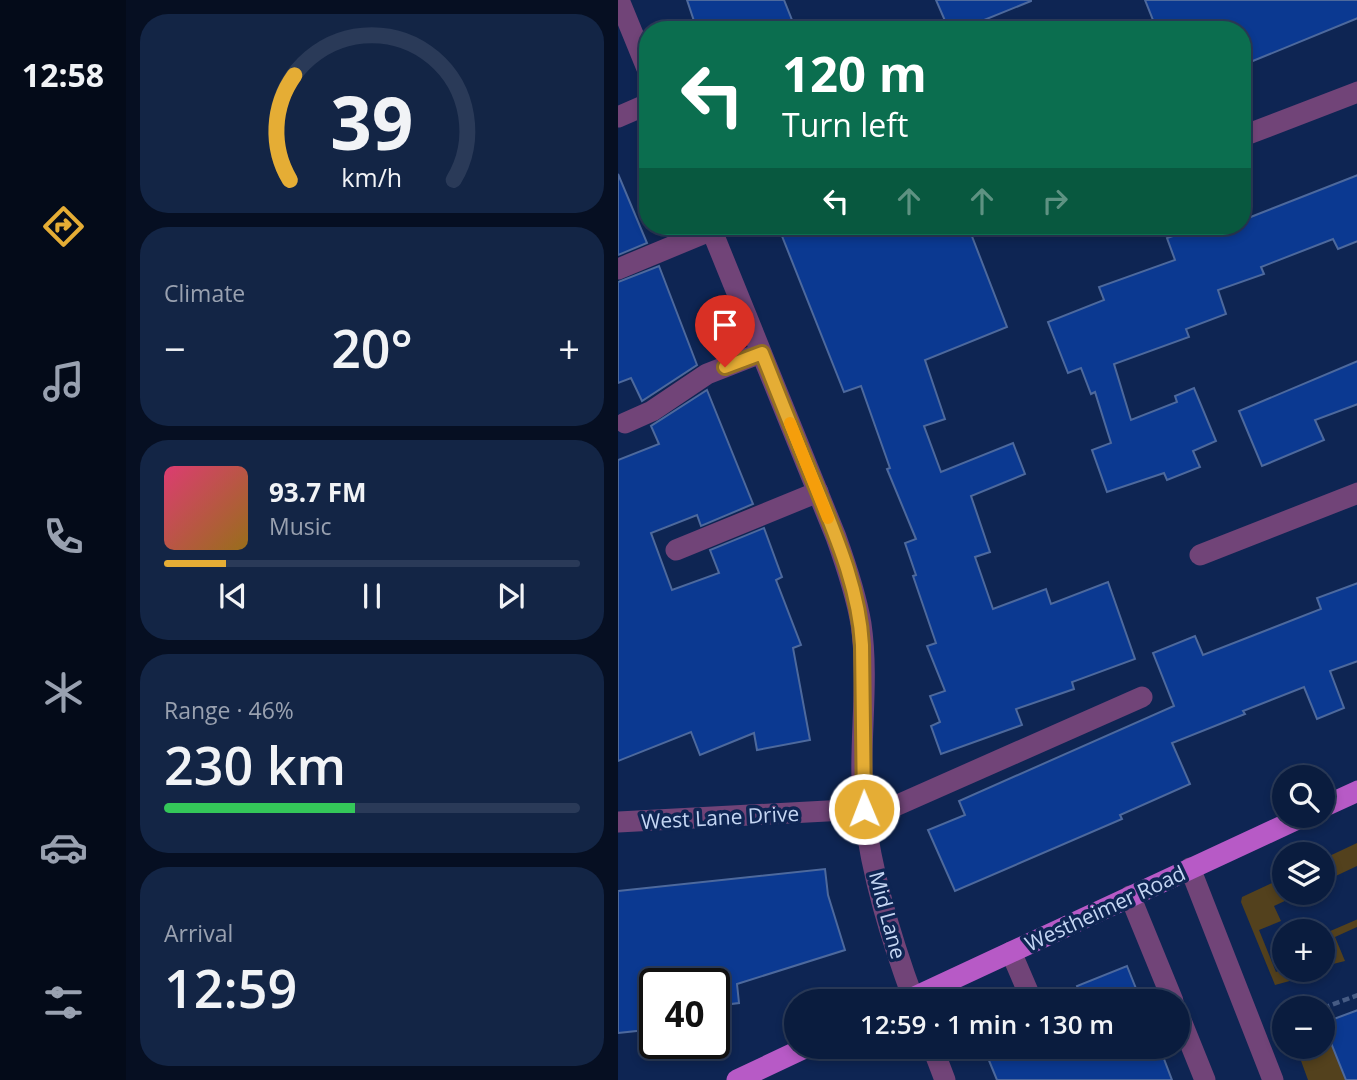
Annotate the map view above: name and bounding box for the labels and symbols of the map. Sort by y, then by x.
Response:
pin [695,295,755,367]
position arrow [827,772,901,846]
street label: West Lane Drive [640,799,800,835]
street label: Westheimer Road [1020,859,1190,957]
street label: Mid Lane [863,868,913,962]
speed limit sign: 40 [639,968,730,1059]

